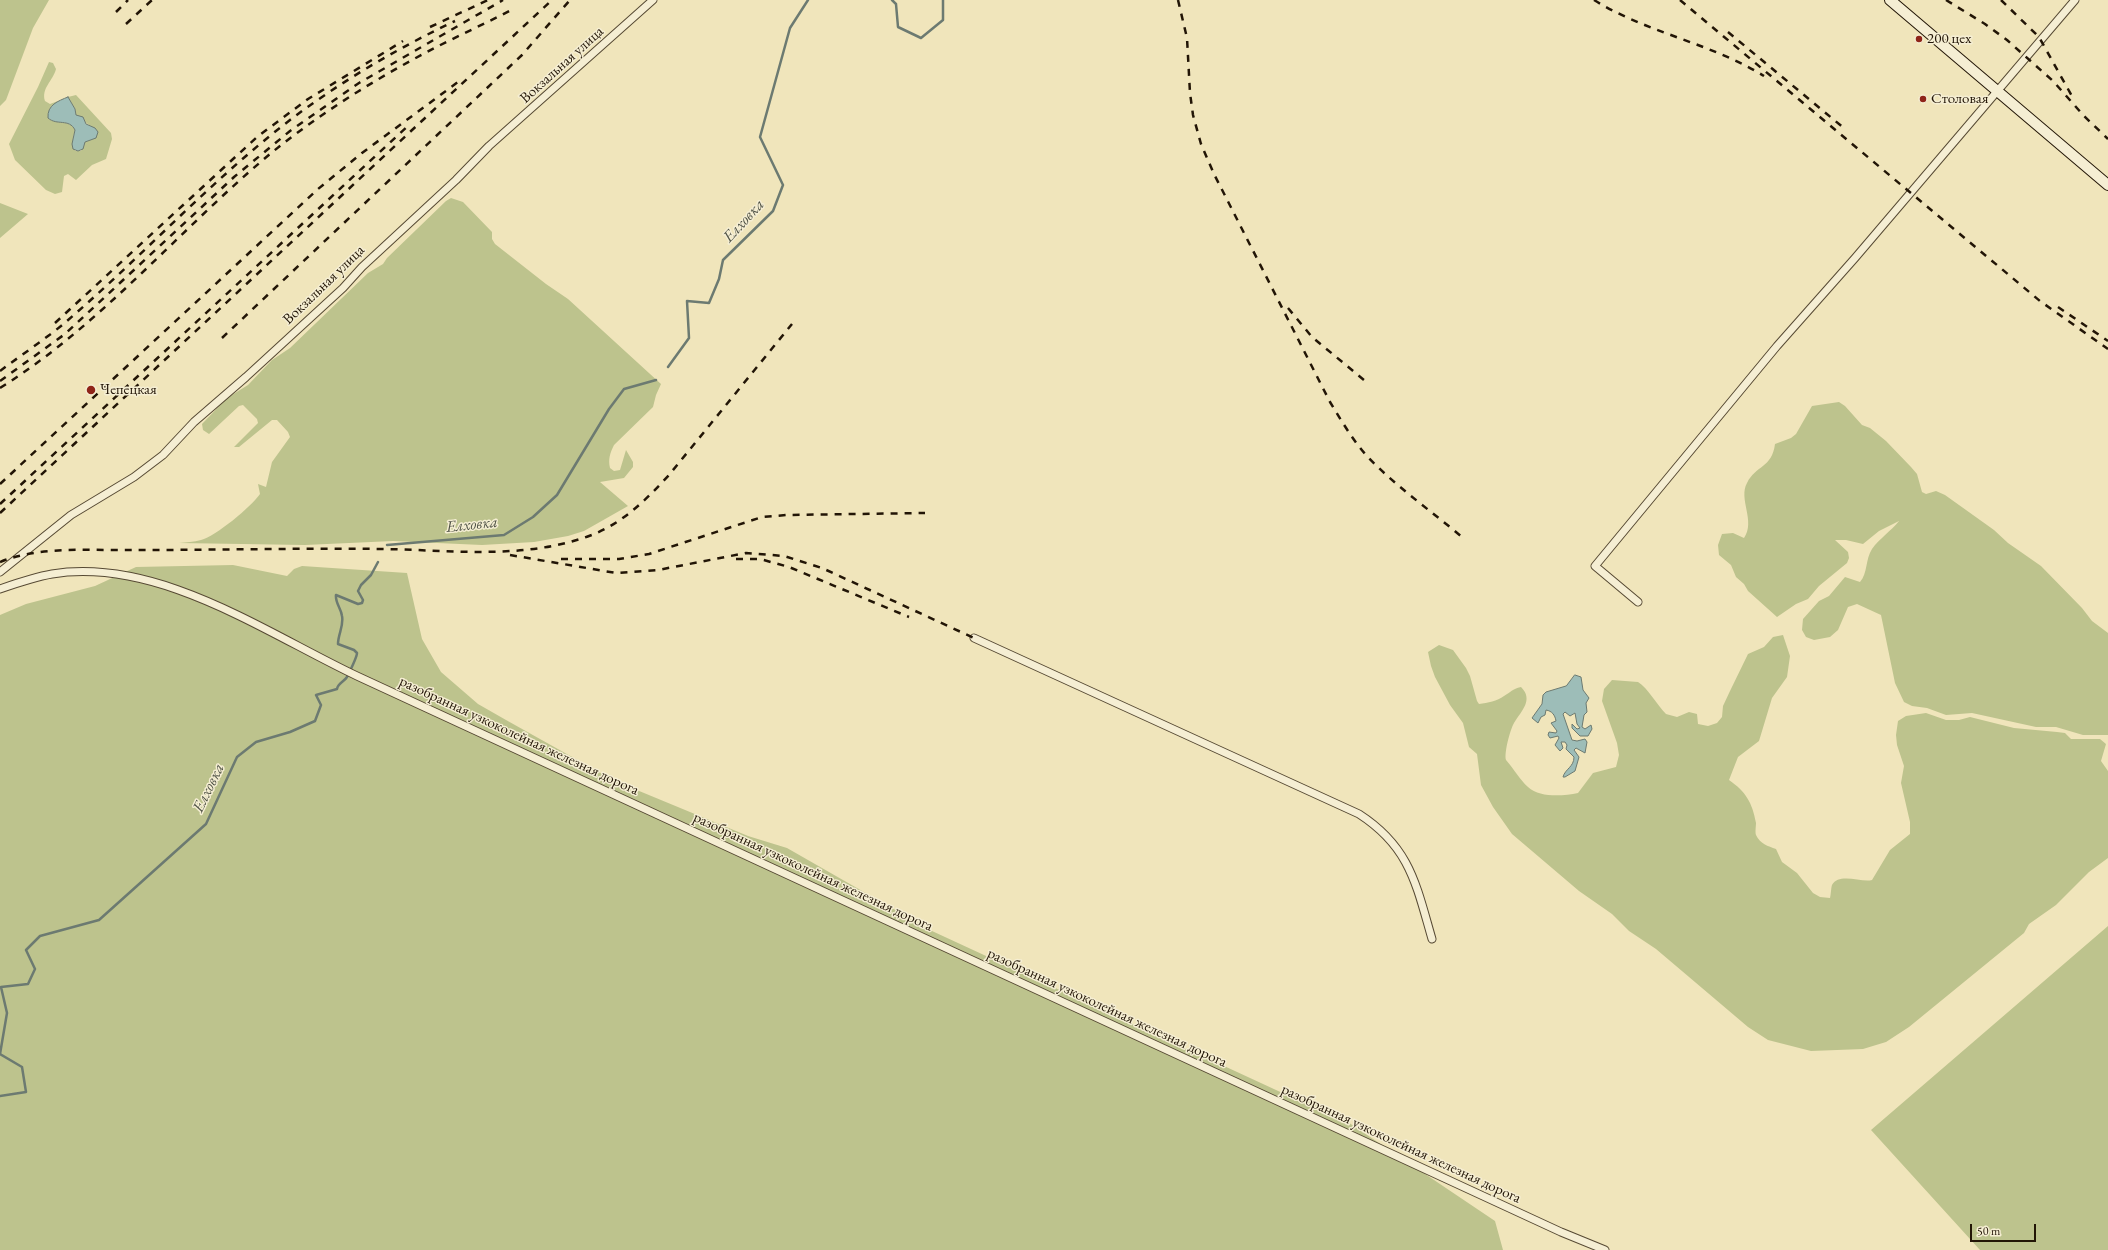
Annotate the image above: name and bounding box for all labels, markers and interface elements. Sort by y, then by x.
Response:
street label: Вокзальная улица [516,23,608,107]
place label: 200 цех [1927,30,1971,48]
marker: 200 цех [1914,34,1924,44]
place label: Cтоловая [1931,90,1989,108]
marker: Cтоловая [1918,94,1928,104]
water label: Елховка [719,196,769,246]
street label: Вокзальная улица [279,242,369,328]
place label: Чепецкая [100,381,157,399]
marker: Чепецкая [85,384,97,396]
water label: Елховка [445,513,499,537]
street label: разобранная узкоколейная железная дорога [396,672,642,800]
water label: Елховка [189,761,229,815]
street label: разобранная узкоколейная железная дорога [690,808,936,936]
street label: разобранная узкоколейная железная дорога [984,944,1230,1072]
street label: разобранная узкоколейная железная дорога [1278,1080,1524,1208]
scale bar [1972,1216,2038,1242]
text: 50 m [1977,1223,2000,1239]

